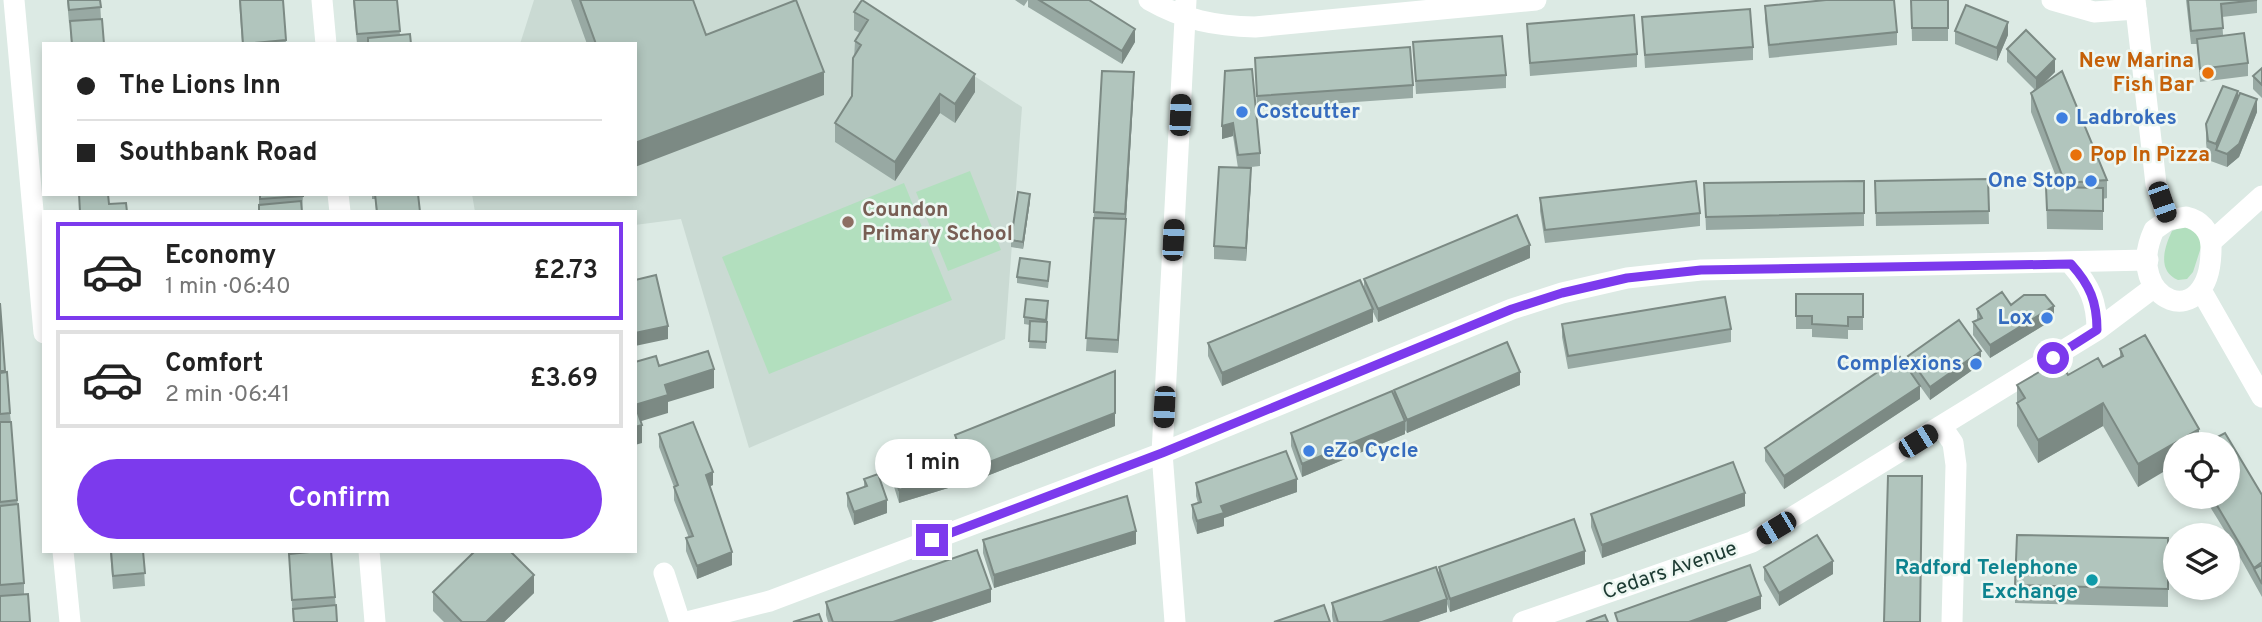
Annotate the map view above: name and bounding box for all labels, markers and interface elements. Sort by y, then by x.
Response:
place label: New Marina Fish Bar [2079,48,2194,99]
marker: New Marina Fish Bar [2200,65,2216,81]
text: The Lions Inn [119,70,281,103]
car [1169,93,1192,137]
place label: Costcutter [1256,99,1360,126]
marker: Costcutter [1234,104,1250,120]
place label: Ladbrokes [2076,105,2177,132]
marker: Ladbrokes [2054,110,2070,126]
text: Southbank Road [119,137,317,170]
place label: Pop In Pizza [2090,142,2210,169]
marker: Pop In Pizza [2068,147,2084,163]
place label: One Stop [1988,168,2077,195]
marker: One Stop [2083,173,2099,189]
car [2146,179,2179,225]
place label: Coundon Primary School [862,197,1013,248]
marker: Coundon Primary School [840,214,856,230]
car [1162,218,1185,262]
icon: car [81,240,144,303]
text: Economy [165,240,276,273]
text: £2.73 [534,255,598,288]
text: 1 min · 06:40 [165,273,291,302]
place label: Lox [1998,305,2033,332]
marker: Lox [2039,310,2055,326]
route start [2037,342,2069,374]
icon: car [81,348,144,411]
text: Comfort [165,348,263,381]
place label: Complexions [1836,351,1962,378]
marker: Complexions [1968,356,1984,372]
text: £3.69 [530,363,598,396]
text: 2 min · 06:41 [165,381,290,410]
car [1153,385,1176,429]
car [1895,421,1942,461]
map controls [2163,432,2240,600]
button: locate [2163,432,2240,509]
callout: 1 min [874,438,990,488]
place label: eZo Cycle [1323,438,1419,465]
marker: eZo Cycle [1301,443,1317,459]
text: 1 min [906,449,960,478]
button: Confirm [77,459,602,539]
car [1753,508,1800,548]
button: layers [2163,523,2240,600]
route end [916,524,948,556]
street label: Cedars Avenue [1599,535,1741,607]
place label: Radford Telephone Exchange [1895,555,2078,606]
marker: Radford Telephone Exchange [2084,572,2100,588]

